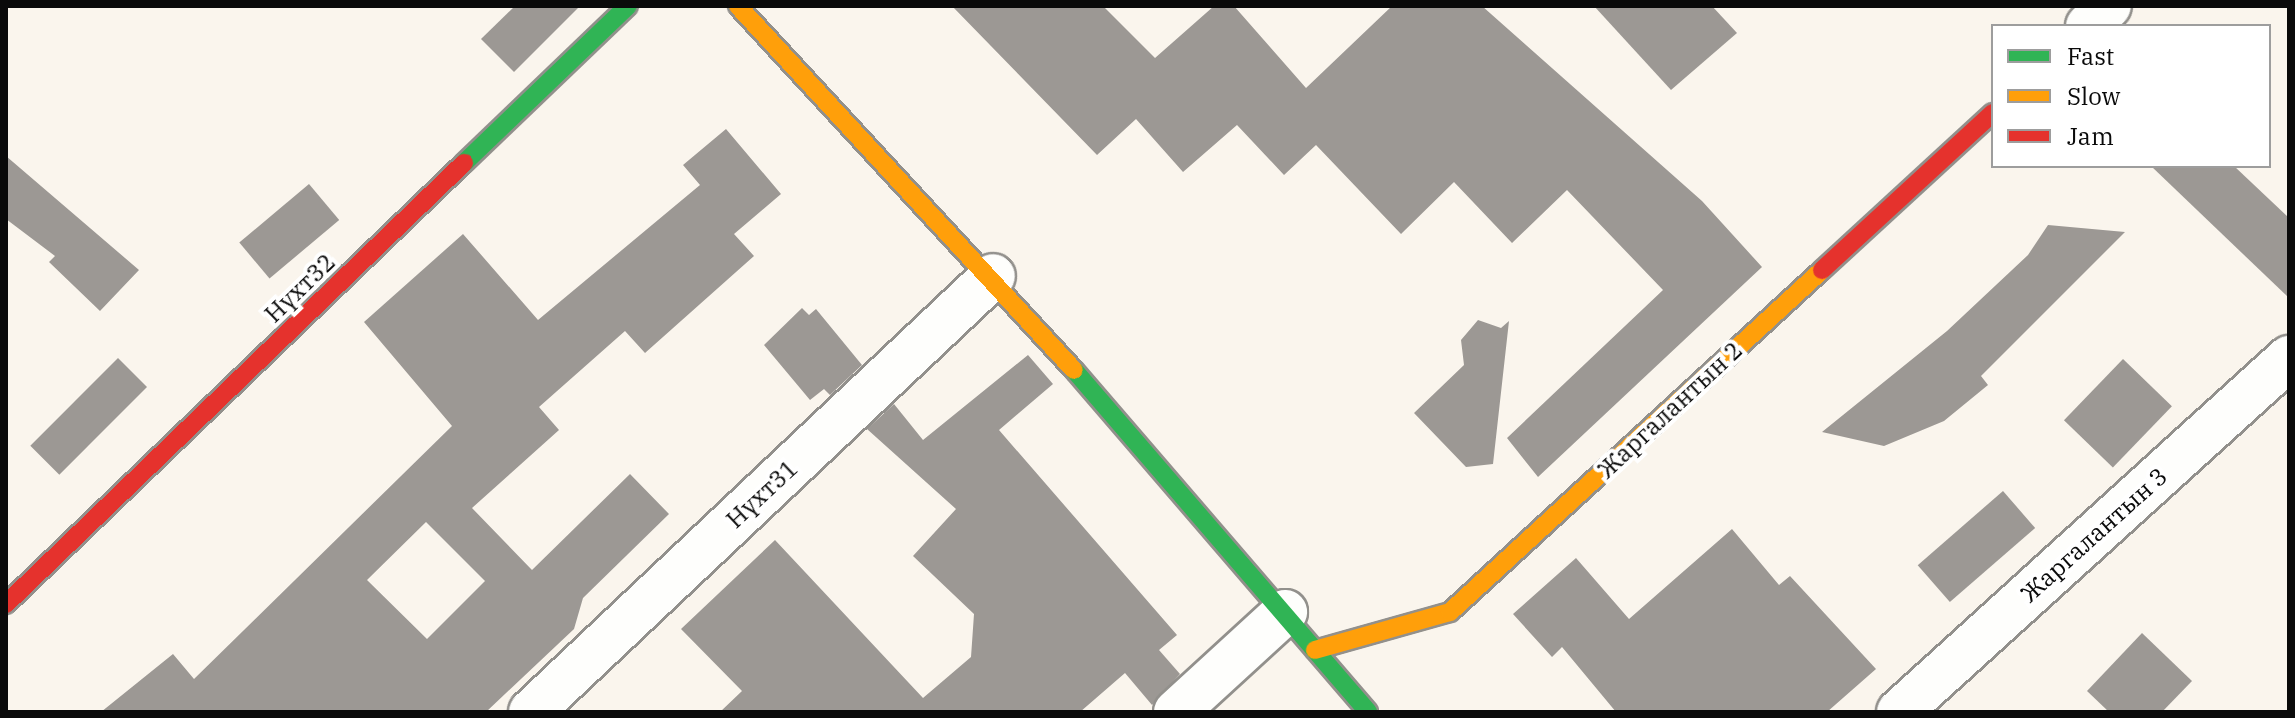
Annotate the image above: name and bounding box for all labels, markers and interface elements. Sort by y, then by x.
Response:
legend [1991,24,2271,168]
text: Fast [2067,40,2114,72]
text: Slow [2067,80,2120,112]
text: Jam [2067,120,2114,152]
street label: Нүхт32 [259,248,341,328]
street label: Жаргалантын 2 [1592,336,1748,484]
street label: Нүхт31 [720,454,804,534]
street label: Жаргалантын 3 [2015,462,2173,608]

